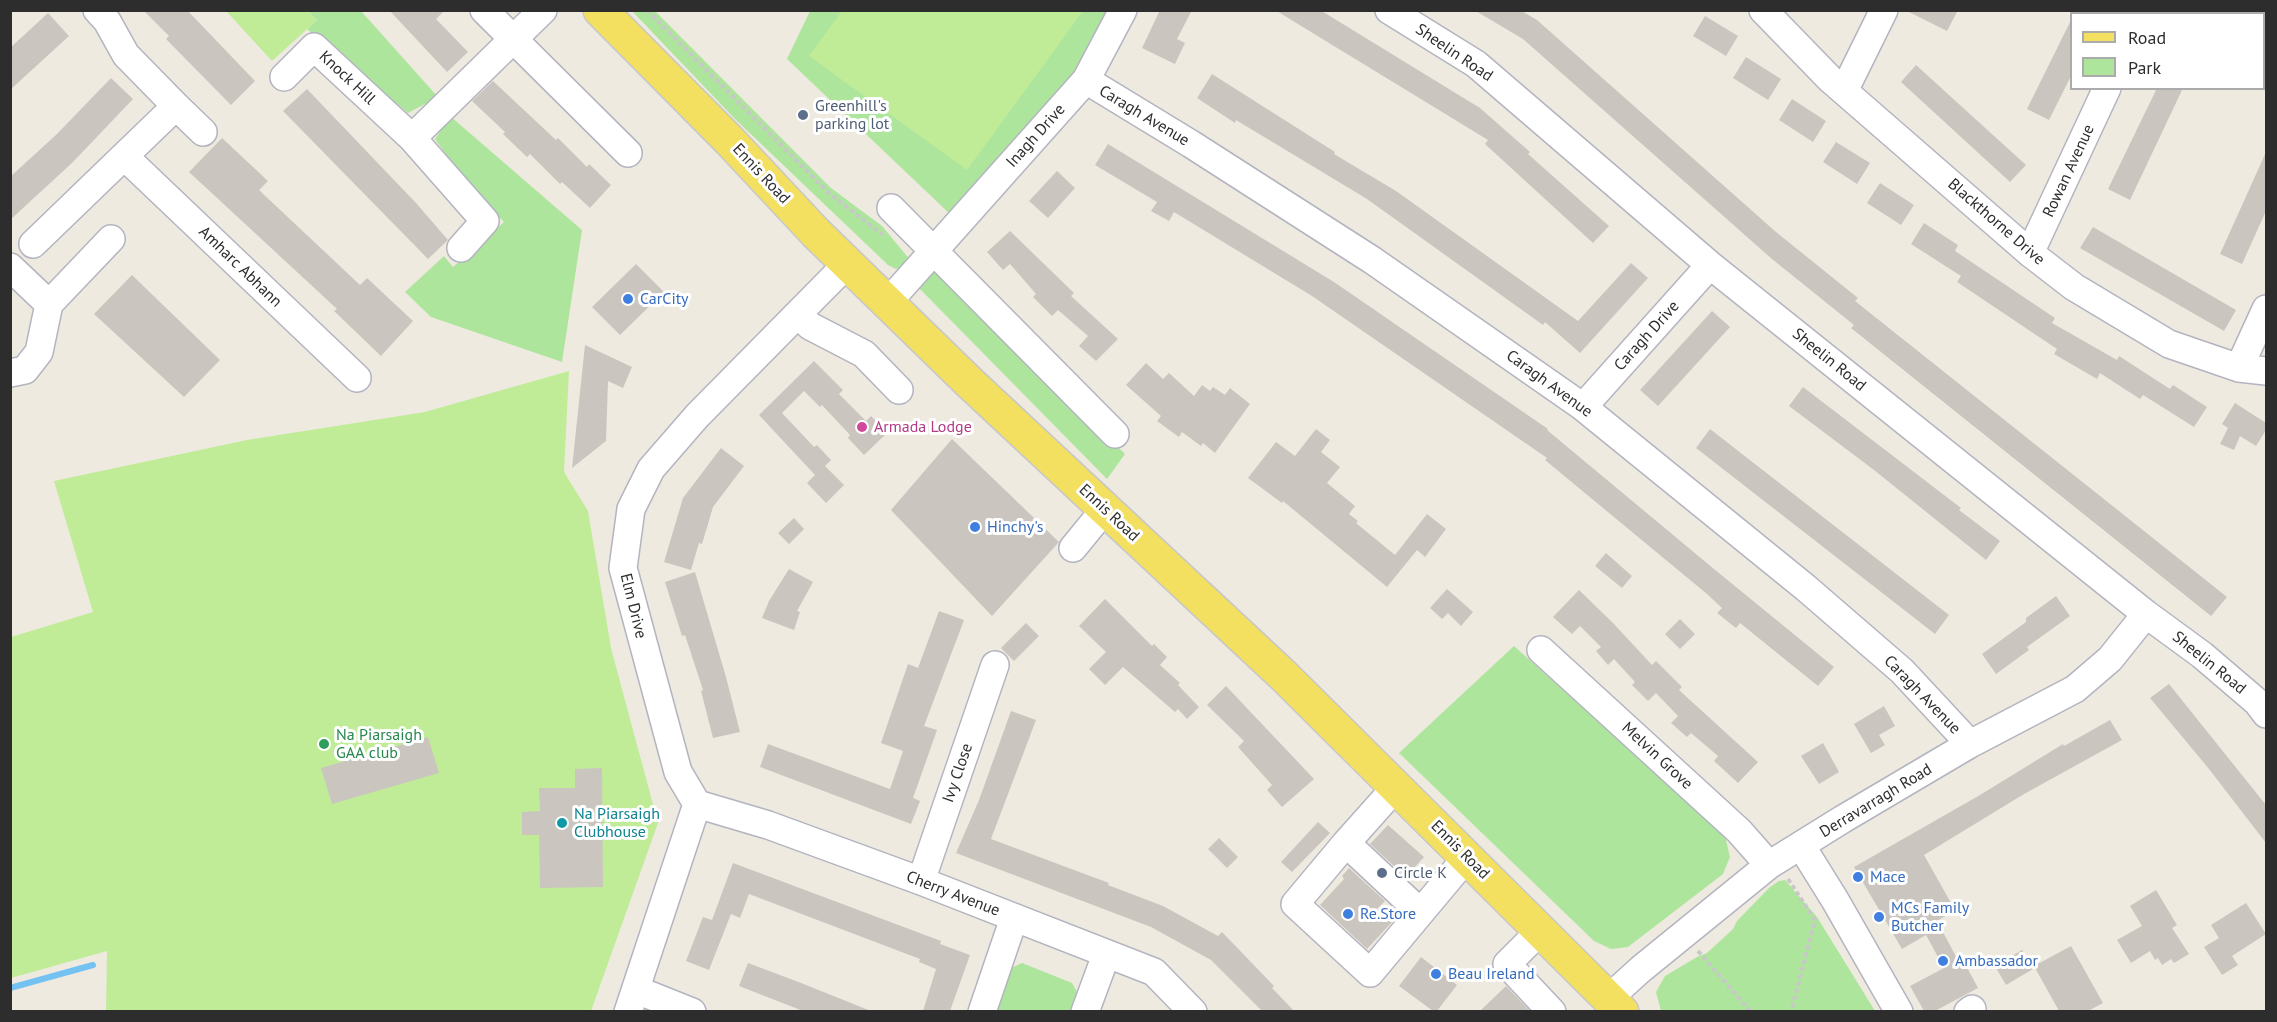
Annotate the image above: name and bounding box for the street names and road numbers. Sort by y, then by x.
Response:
street label: Sheelin Road [1412,20,1496,86]
street label: Knock Hill [315,47,379,109]
street label: Caragh Avenue [1095,82,1193,150]
street label: Inagh Drive [1002,100,1070,172]
street label: Rowan Avenue [2039,122,2099,220]
street label: Ennis Road [728,140,794,208]
street label: Blackthorne Drive [1944,175,2048,269]
street label: Amharc Abhann [194,223,286,311]
street label: Caragh Drive [1611,297,1683,375]
street label: Sheelin Road [1788,324,1870,396]
street label: Caragh Avenue [1502,346,1596,422]
street label: Ennis Road [1075,480,1143,546]
street label: Elm Drive [616,571,650,641]
street label: Sheelin Road [2168,627,2250,699]
street label: Caragh Avenue [1880,652,1964,738]
street label: Melvin Grove [1618,718,1696,794]
street label: Ivy Close [939,741,977,805]
street label: Derravarragh Road [1816,760,1936,842]
street label: Ennis Road [1427,817,1493,883]
street label: Cherry Avenue [904,867,1002,921]

